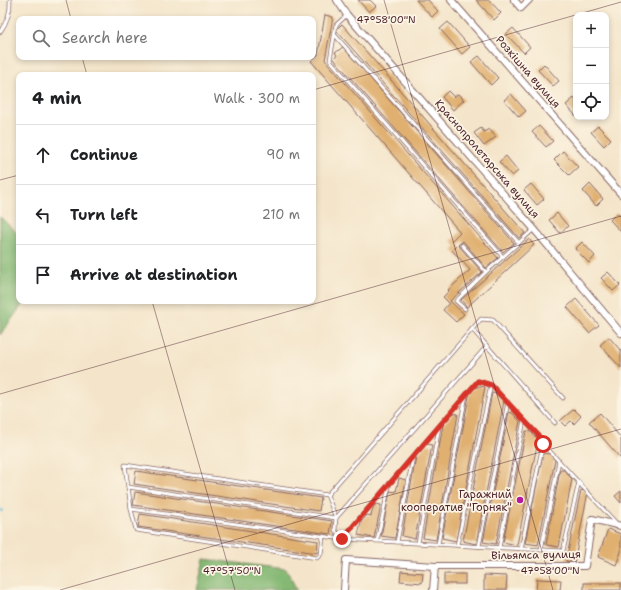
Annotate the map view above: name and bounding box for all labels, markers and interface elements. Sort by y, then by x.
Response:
map controls [573,12,609,120]
button: + [573,12,609,48]
text: 47°58'00"N [356,13,416,26]
search box [16,16,316,60]
icon: search [30,27,52,49]
text: Search here [62,28,148,48]
street label: Розкішна вулиця [492,32,564,112]
button: − [573,48,609,84]
button: locate [573,84,609,120]
text: 4 min [32,87,82,109]
text: Walk · 300 m [213,90,300,107]
street label: Краснопролетарська вулиця [431,96,543,222]
icon: ahead [32,144,54,166]
text: Continue [70,145,138,165]
text: 90 m [266,146,300,163]
icon: left [32,204,54,226]
text: Turn left [70,205,138,225]
text: 210 m [262,206,300,223]
icon: arrive [32,264,54,286]
text: Arrive at destination [70,265,238,285]
route start [534,435,552,453]
place label: Гаражний кооператив "Горняк" [401,487,512,515]
marker: Гаражний кооператив "Горняк" [515,495,525,505]
route end [333,530,351,548]
street label: Вільямса вулиця [491,547,581,563]
text: 47°57'50"N [203,564,261,577]
text: 47°58'00"N [520,564,580,577]

